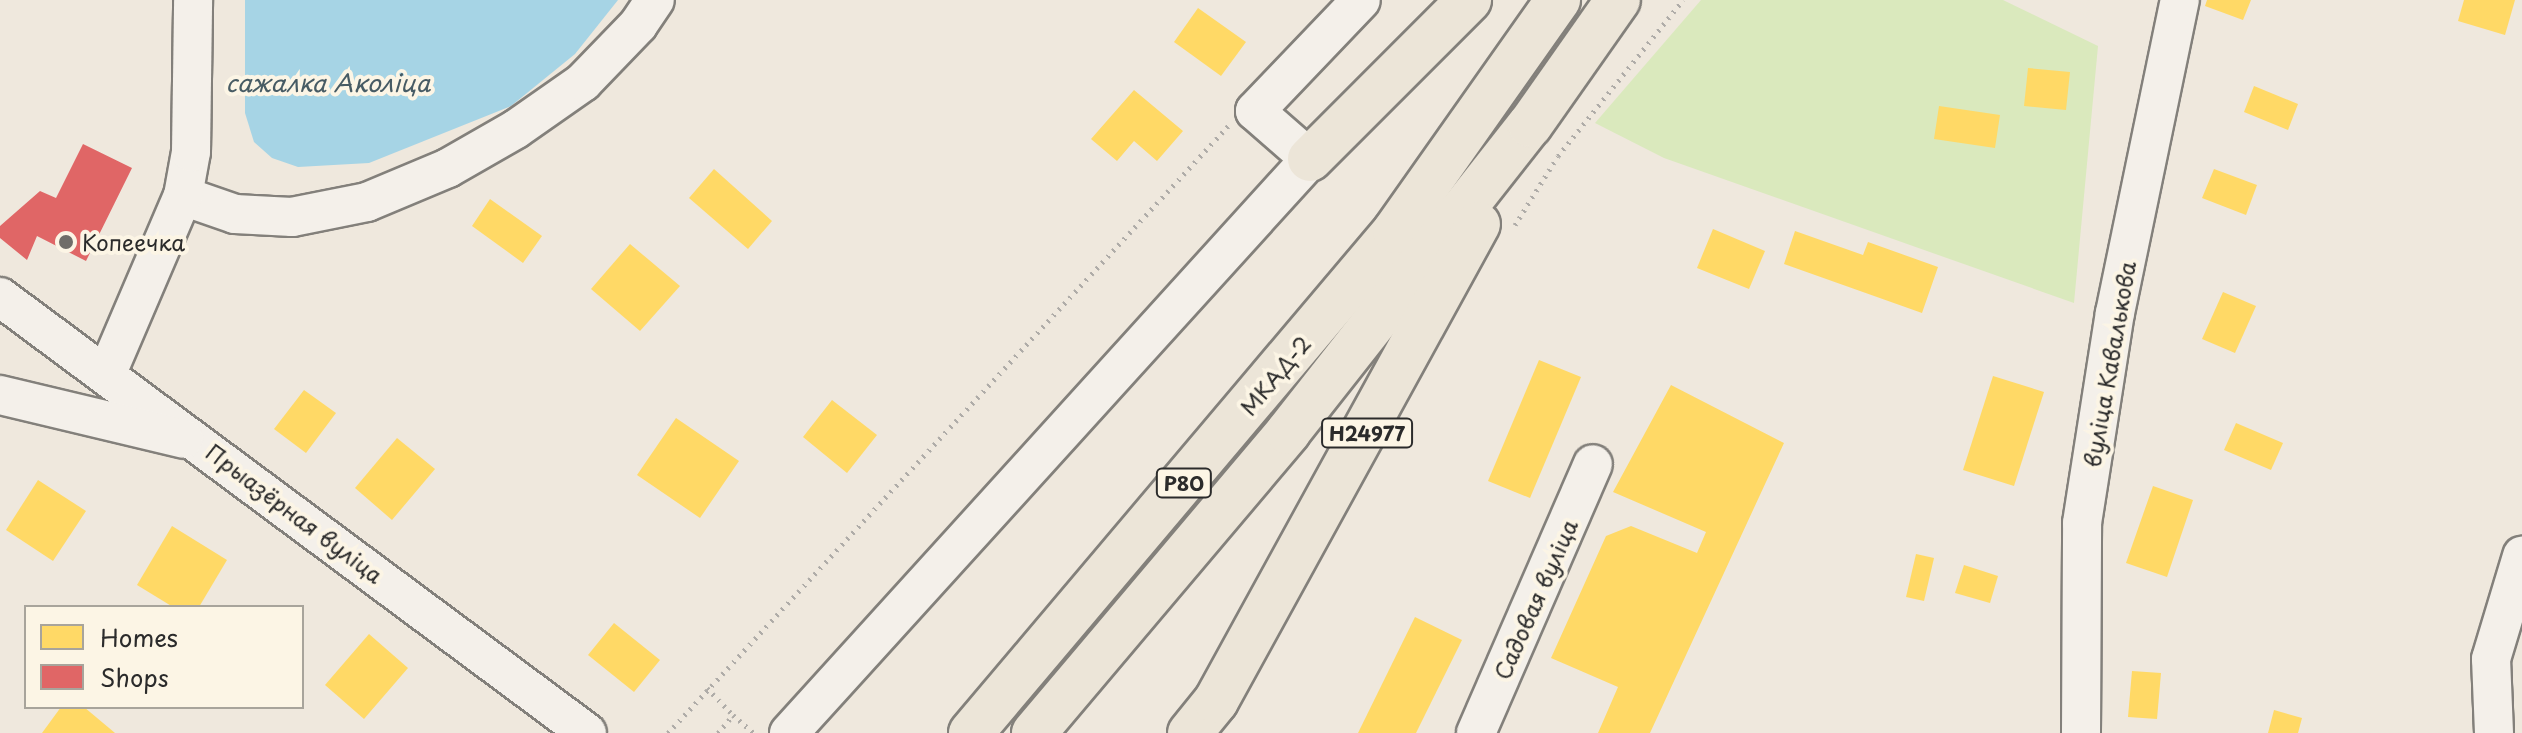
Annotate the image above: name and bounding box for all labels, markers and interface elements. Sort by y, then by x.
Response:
water label: сажалка Аколіца [225,69,431,97]
place label: Копеечка [82,229,185,255]
marker: Копеечка [57,233,75,251]
street label: вуліца Кавалькова [2078,259,2140,469]
street label: МКАД-2 [1234,330,1316,420]
road number: Н24977 [1321,417,1413,449]
street label: Прыазёрная вуліца [201,438,389,588]
road number: Р80 [1154,467,1214,499]
street label: Садовая вуліца [1488,515,1582,683]
legend [24,605,304,709]
text: Homes [100,619,178,655]
text: Shops [100,659,169,695]

